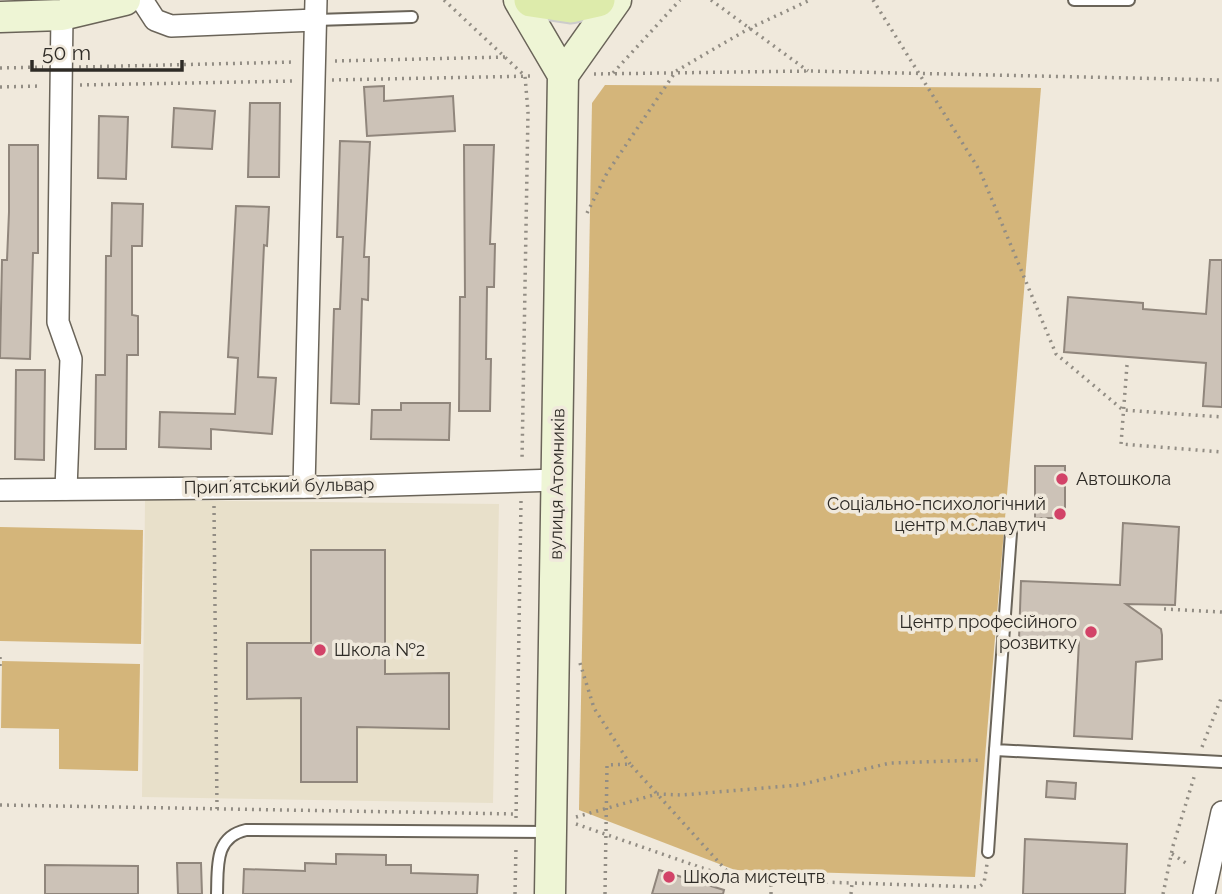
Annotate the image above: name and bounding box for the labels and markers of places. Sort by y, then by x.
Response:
place label: Автошкола [1076,468,1171,489]
marker: Автошкола [1054,471,1070,487]
place label: Соціально-психологічний центр м.Славутич [827,493,1046,535]
marker: Соціально-психологічний центр м.Славутич [1052,506,1068,522]
place label: Центр професійного розвитку [900,611,1077,653]
marker: Центр професійного розвитку [1083,624,1099,640]
place label: Школа №2 [334,639,425,660]
marker: Школа №2 [312,642,328,658]
place label: Школа мистецтв [683,866,825,887]
marker: Школа мистецтв [661,869,677,885]

